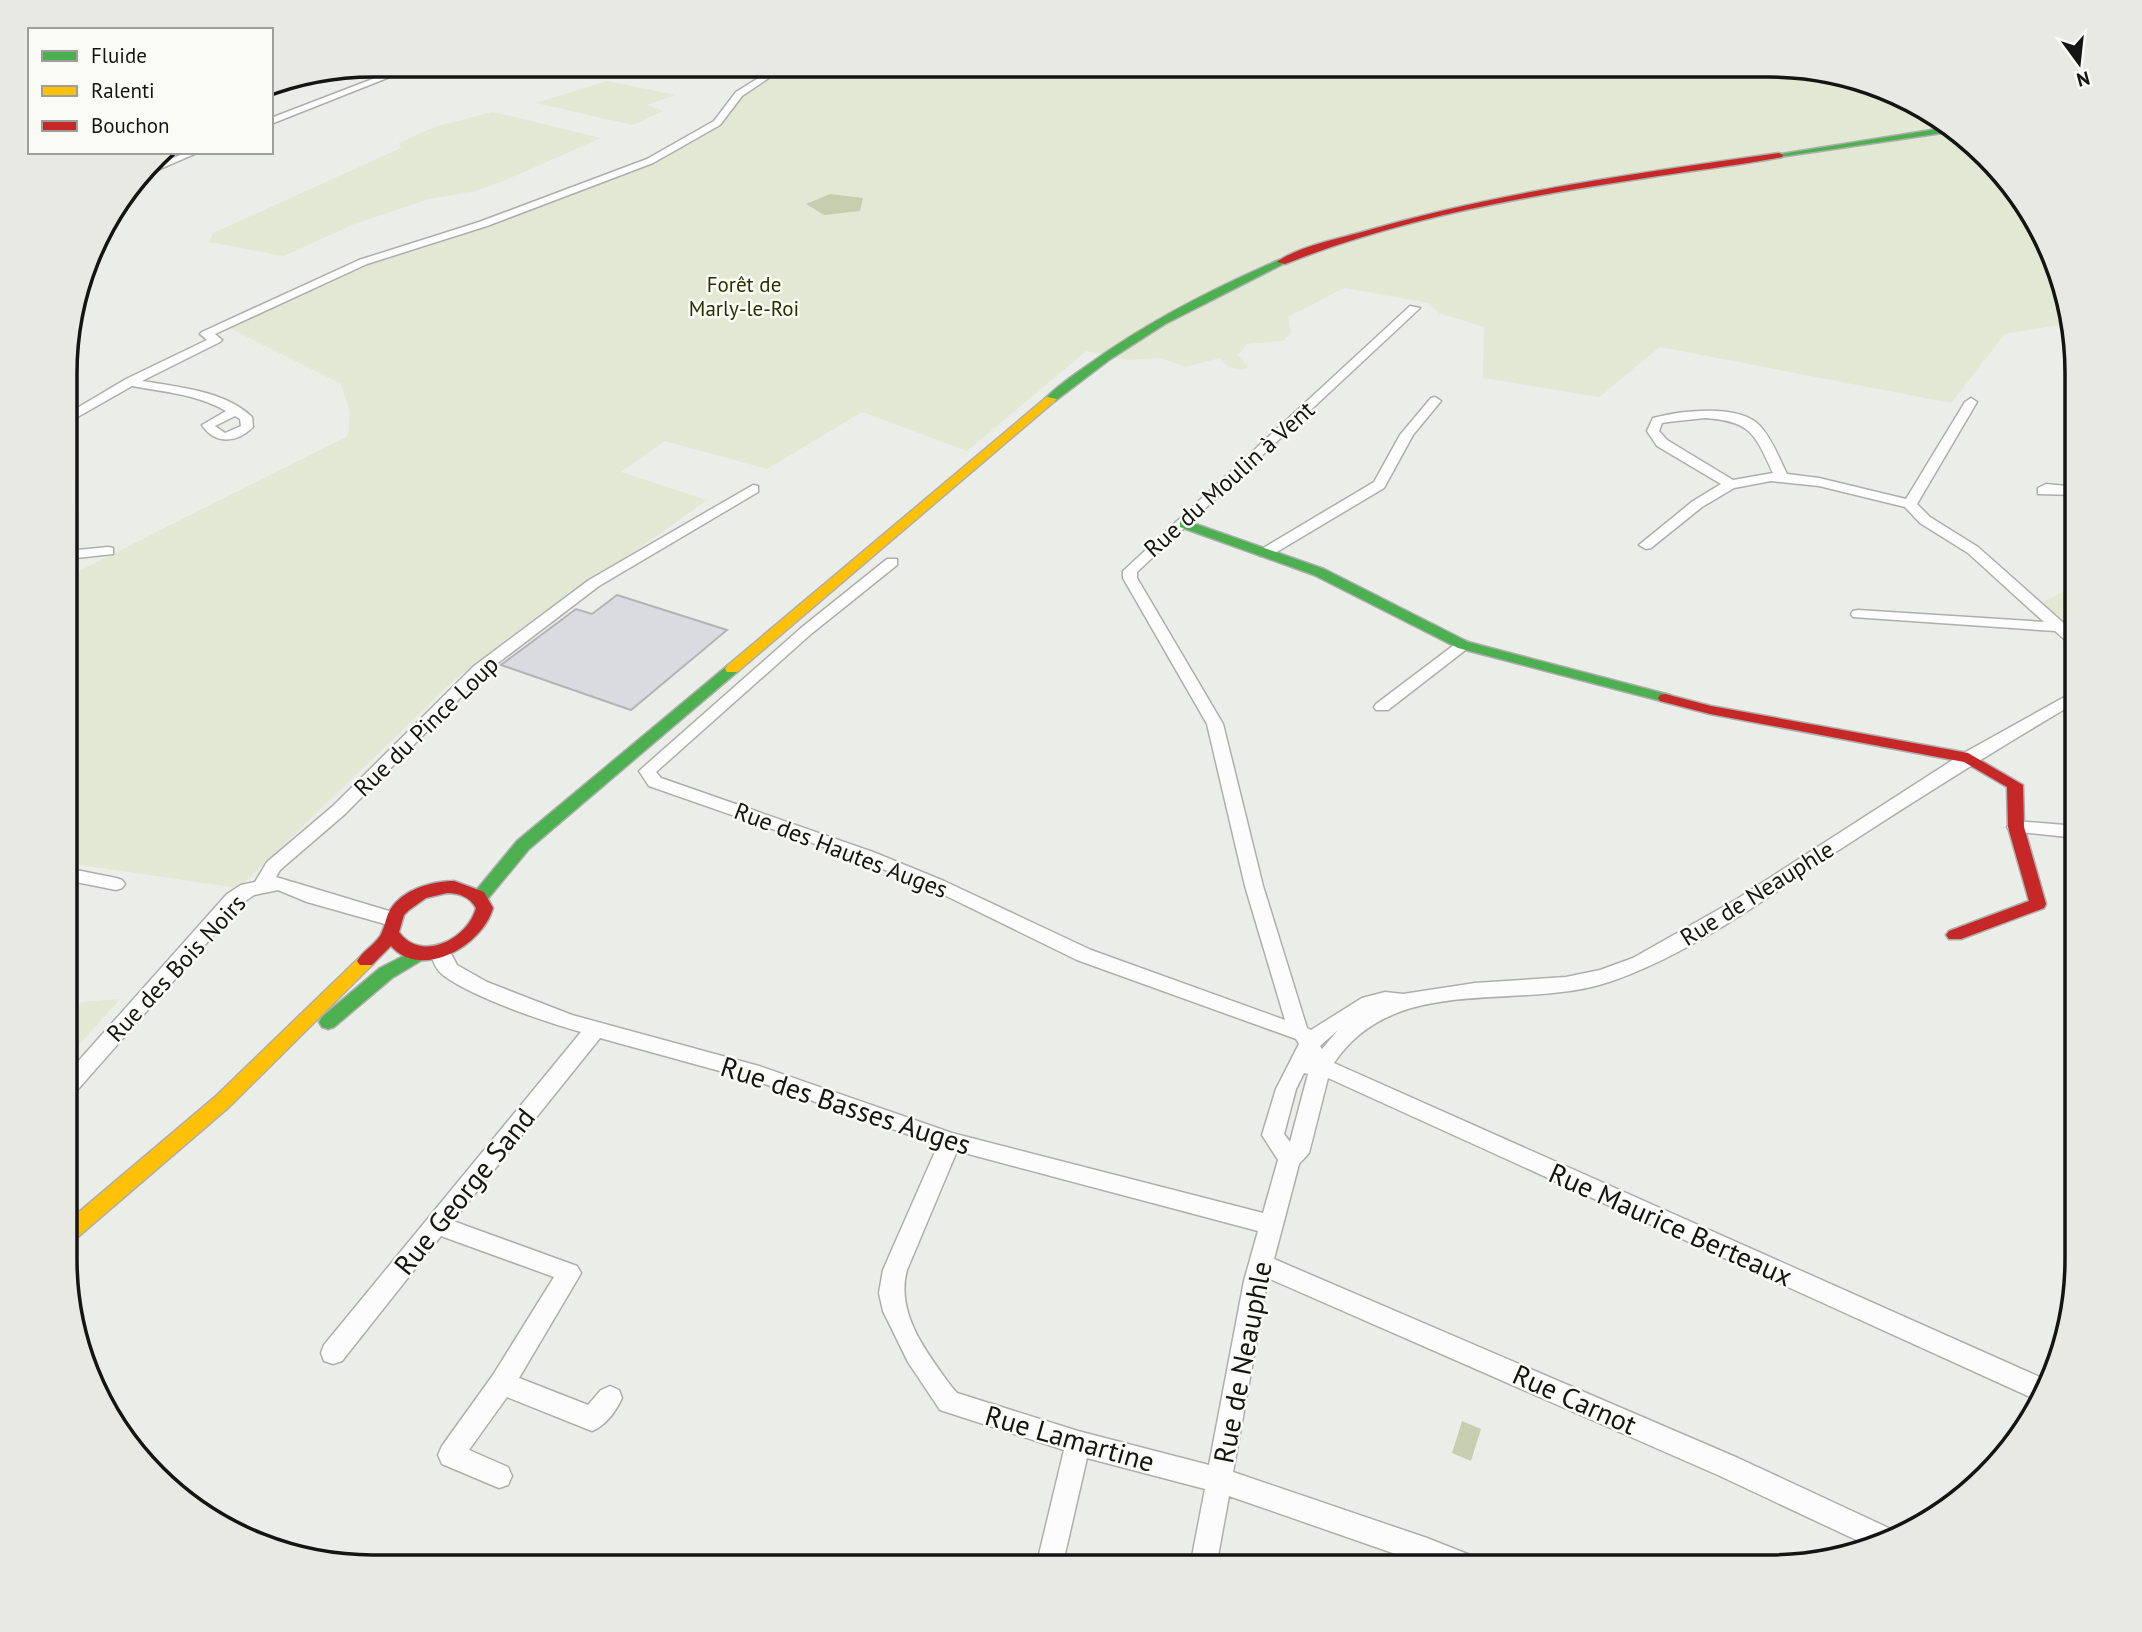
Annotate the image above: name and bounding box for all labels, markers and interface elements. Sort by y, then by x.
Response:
legend [28,28,273,154]
north arrow [2044,28,2114,98]
text: Fluide [91,42,147,69]
text: N [2074,66,2093,93]
text: Ralenti [91,77,155,104]
text: Bouchon [91,112,170,139]
park label: Forêt de Marly-le-Roi [689,271,799,322]
street label: Rue du Moulin à Vent [1137,394,1321,564]
street label: Rue du Pince Loup [347,649,505,803]
street label: Rue des Hautes Auges [730,795,952,905]
street label: Rue de Neauphle [1674,833,1840,953]
street label: Rue des Bois Noirs [100,888,252,1048]
street label: Rue des Basses Auges [716,1047,976,1163]
street label: Rue George Sand [385,1100,543,1282]
street label: Rue Maurice Berteaux [1543,1154,1799,1294]
street label: Rue de Neauphle [1204,1258,1280,1466]
street label: Rue Carnot [1507,1355,1643,1443]
street label: Rue Lamartine [981,1396,1159,1480]

